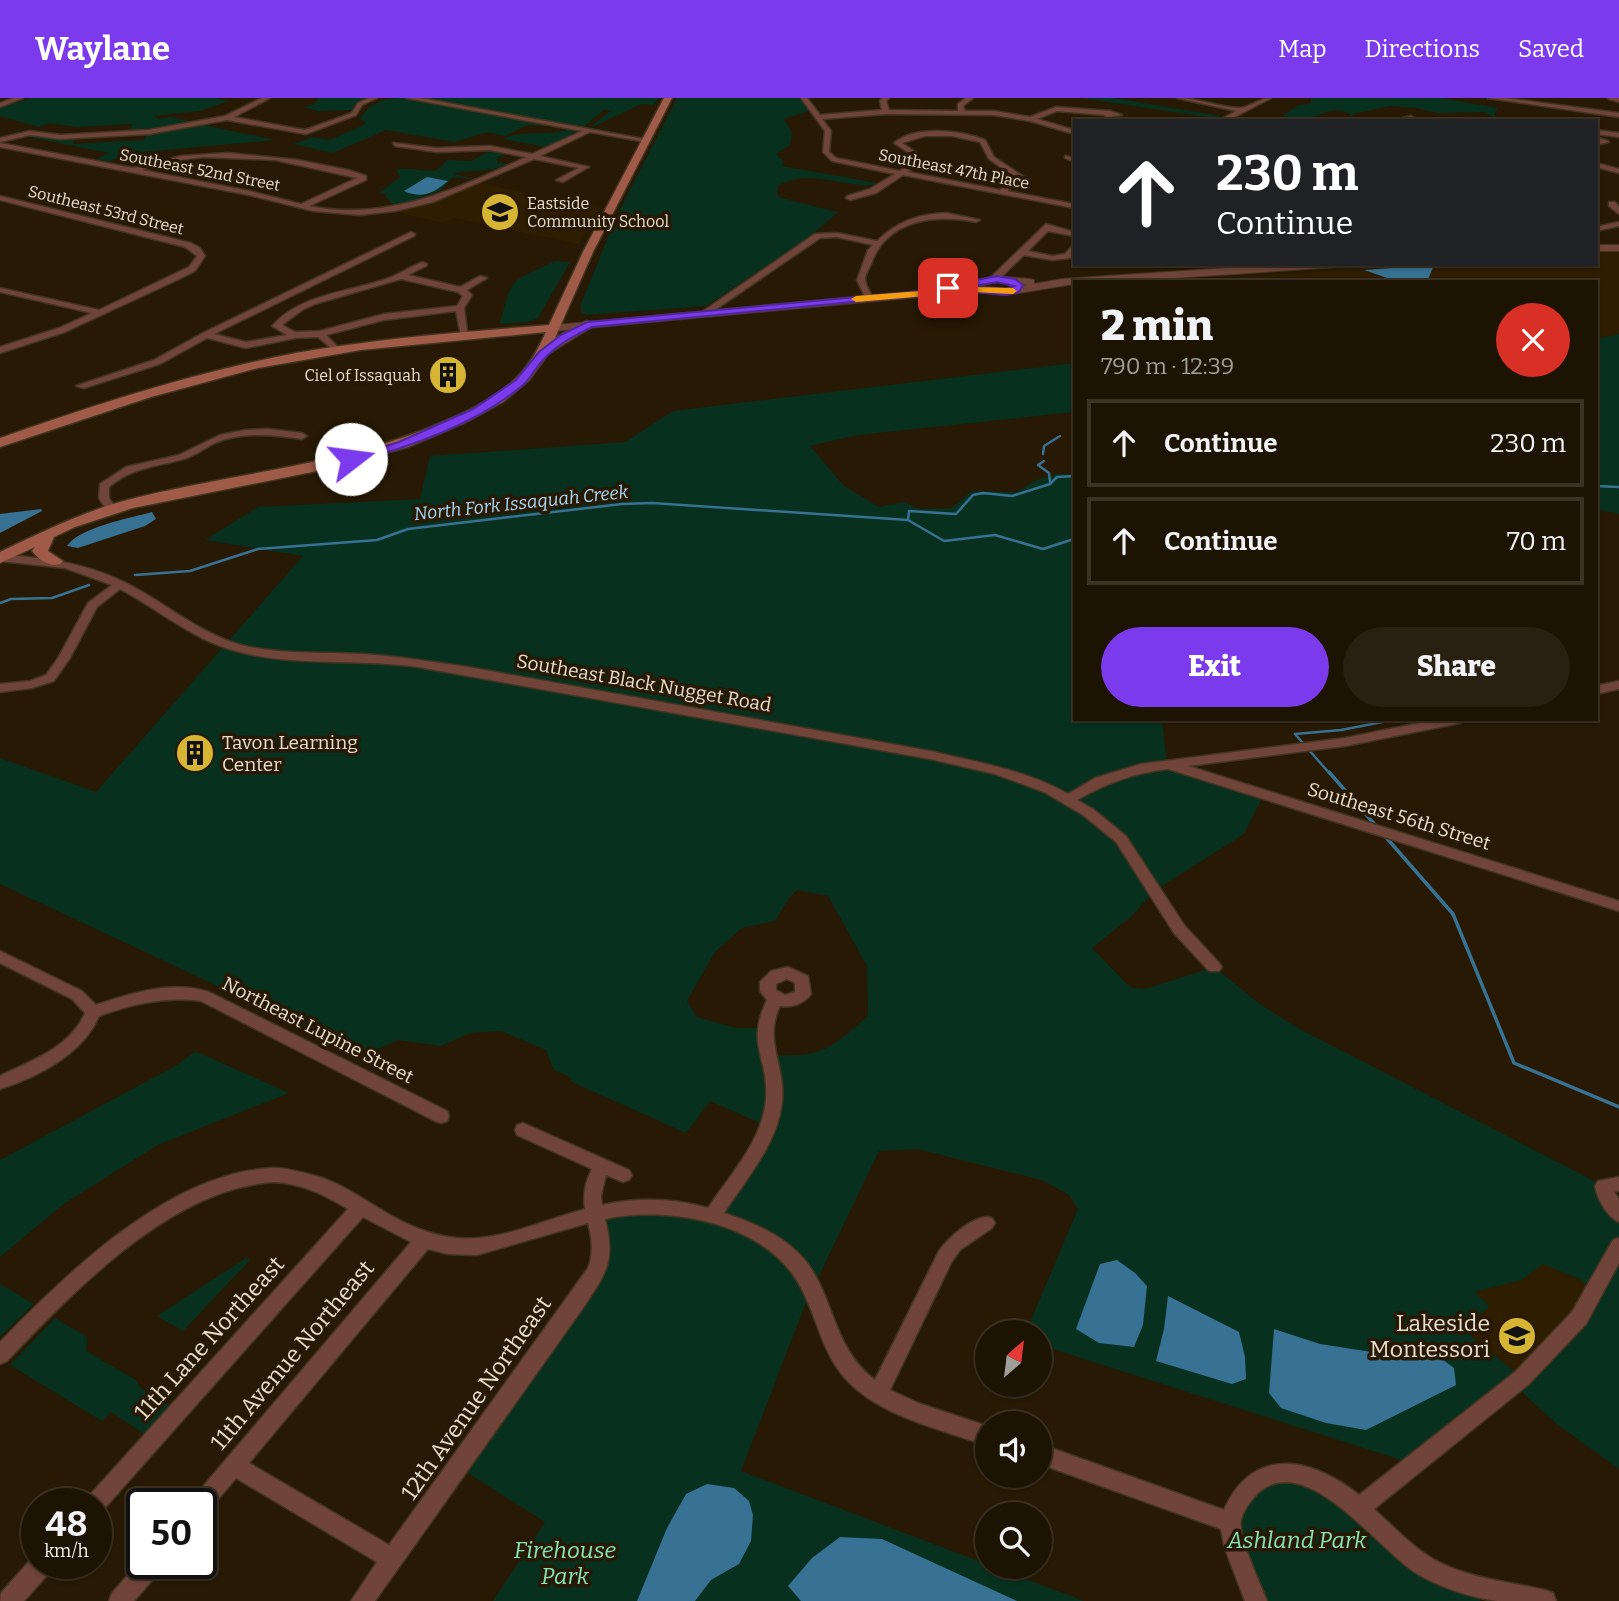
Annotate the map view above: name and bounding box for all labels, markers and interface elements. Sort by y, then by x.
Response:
text: Waylane [35,29,170,69]
text: Map [1278,35,1327,63]
text: Directions [1365,35,1480,63]
text: Saved [1518,35,1584,63]
text: 230 m [1216,144,1359,203]
street label: Southeast 52nd Street [118,145,282,195]
street label: Southeast 47th Place [877,145,1031,193]
icon: ahead [1101,147,1192,238]
street label: Southeast 53rd Street [26,181,186,239]
school or university icon: Eastside Community School [479,191,521,233]
place label: Eastside Community School [527,194,669,231]
text: Continue [1216,204,1353,242]
pin [918,258,978,318]
icon: arrive [929,269,967,307]
text: 2 min [1101,301,1213,351]
button: close [1496,303,1570,377]
text: 790 m · 12:39 [1101,352,1234,380]
building icon: Ciel of Issaquah [427,354,469,396]
place label: Ciel of Issaquah [305,366,421,385]
position arrow [314,422,388,496]
icon: ahead [1105,424,1143,462]
text: Continue [1164,428,1278,459]
text: 230 m [1490,428,1566,459]
water label: North Fork Issaquah Creek [413,481,630,525]
icon: ahead [1105,522,1143,560]
text: Continue [1164,526,1278,557]
text: 70 m [1507,526,1566,557]
button: Exit [1101,627,1329,707]
button: Share [1343,627,1570,707]
street label: Southeast Black Nugget Road [515,649,773,717]
place label: Tavon Learning Center [222,731,358,776]
building icon: Tavon Learning Center [174,732,216,774]
street label: Southeast 56th Street [1305,777,1493,855]
street label: Northeast Lupine Street [218,972,418,1088]
street label: 11th Lane Northeast [128,1250,290,1426]
street label: 11th Avenue Northeast [204,1254,380,1456]
street label: 12th Avenue Northeast [395,1291,557,1505]
place label: Lakeside Montessori [1370,1309,1490,1363]
school or university icon: Lakeside Montessori [1496,1315,1538,1357]
north arrow [975,1320,1052,1396]
map controls [975,1320,1052,1579]
button: sound [975,1411,1052,1488]
speed limit sign: 50 [126,1488,217,1579]
button: search [975,1502,1052,1579]
text: 48 [45,1503,88,1545]
park label: Ashland Park [1226,1526,1367,1554]
park label: Firehouse Park [514,1536,617,1590]
text: km/h [44,1540,89,1562]

